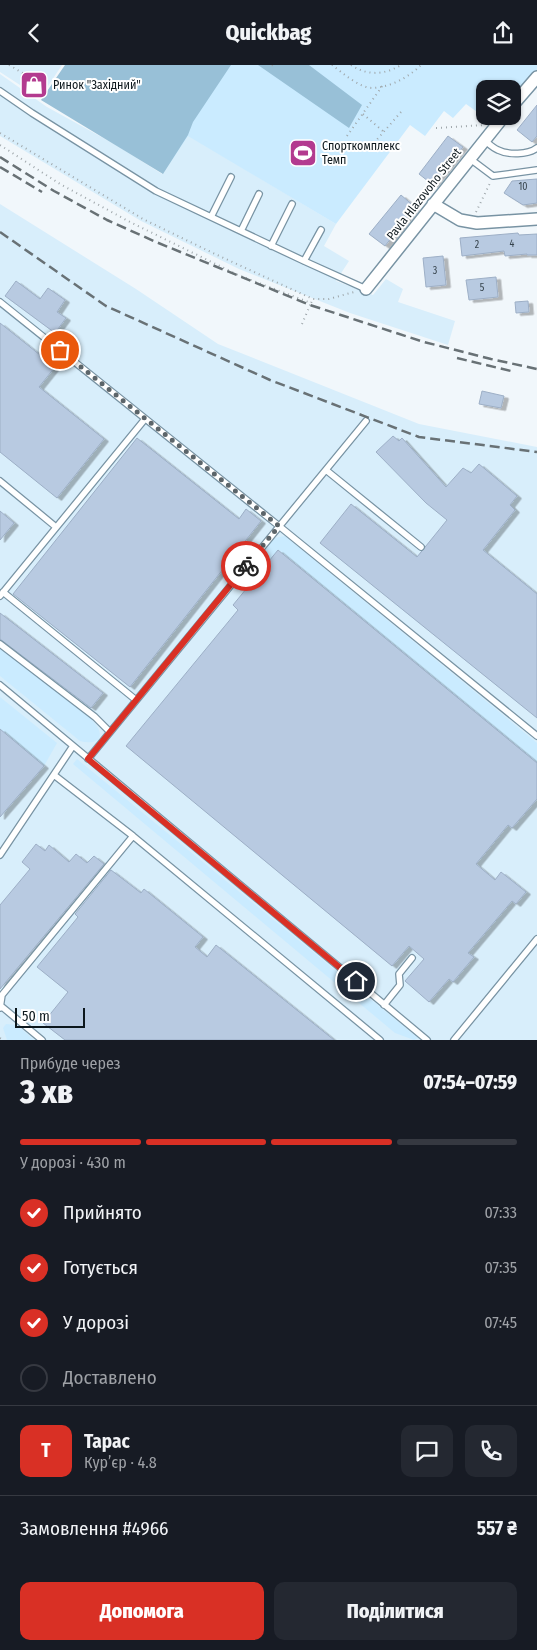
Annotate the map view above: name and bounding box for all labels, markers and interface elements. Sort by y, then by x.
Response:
icon: back [20,19,48,47]
text: Quickbag [226,19,311,46]
icon: share [489,19,517,47]
shop icon: Ринок "Західний" [19,70,49,100]
place label: Ринок "Західний" [53,78,141,92]
map controls [476,80,521,125]
button: layers [476,80,521,125]
sports icon: Спорткомплекс Темп [288,138,318,168]
place label: Спорткомплекс Темп [322,139,400,167]
street label: Pavla Hlazovoho Street [384,145,464,243]
house number: 10 [518,181,528,193]
house number: 4 [510,238,515,250]
house number: 2 [475,239,480,251]
house number: 3 [433,265,438,277]
house number: 5 [480,282,485,294]
pin [39,329,81,371]
icon: bag [46,336,74,364]
courier [221,541,271,591]
icon: bike [232,552,260,580]
pin [335,960,377,1002]
icon: home [342,967,370,995]
scale bar [15,1005,85,1028]
text: 50 m [22,1008,50,1025]
text: Прибуде через [20,1054,121,1073]
text: 07:54–07:59 [423,1071,517,1094]
text: 3 хв [20,1073,73,1111]
text: У дорозі · 430 m [20,1153,126,1172]
icon: check [20,1199,48,1227]
text: Прийнято [63,1201,142,1224]
text: 07:33 [485,1203,517,1222]
icon: check [20,1254,48,1282]
text: Готується [63,1256,138,1279]
text: 07:35 [484,1258,517,1277]
icon: check [20,1309,48,1337]
text: У дорозі [63,1311,129,1334]
text: 07:45 [484,1313,517,1332]
text: Доставлено [63,1366,157,1389]
button: chat [401,1425,453,1477]
button: phone [465,1425,517,1477]
text: Тарас [84,1430,130,1453]
text: Т [41,1439,51,1462]
text: Кур’єр · 4.8 [84,1453,157,1472]
text: Замовлення #4966 [20,1517,169,1540]
text: 557 ₴ [477,1517,517,1540]
button: Допомога [20,1582,264,1640]
button: Поділитися [274,1582,517,1640]

